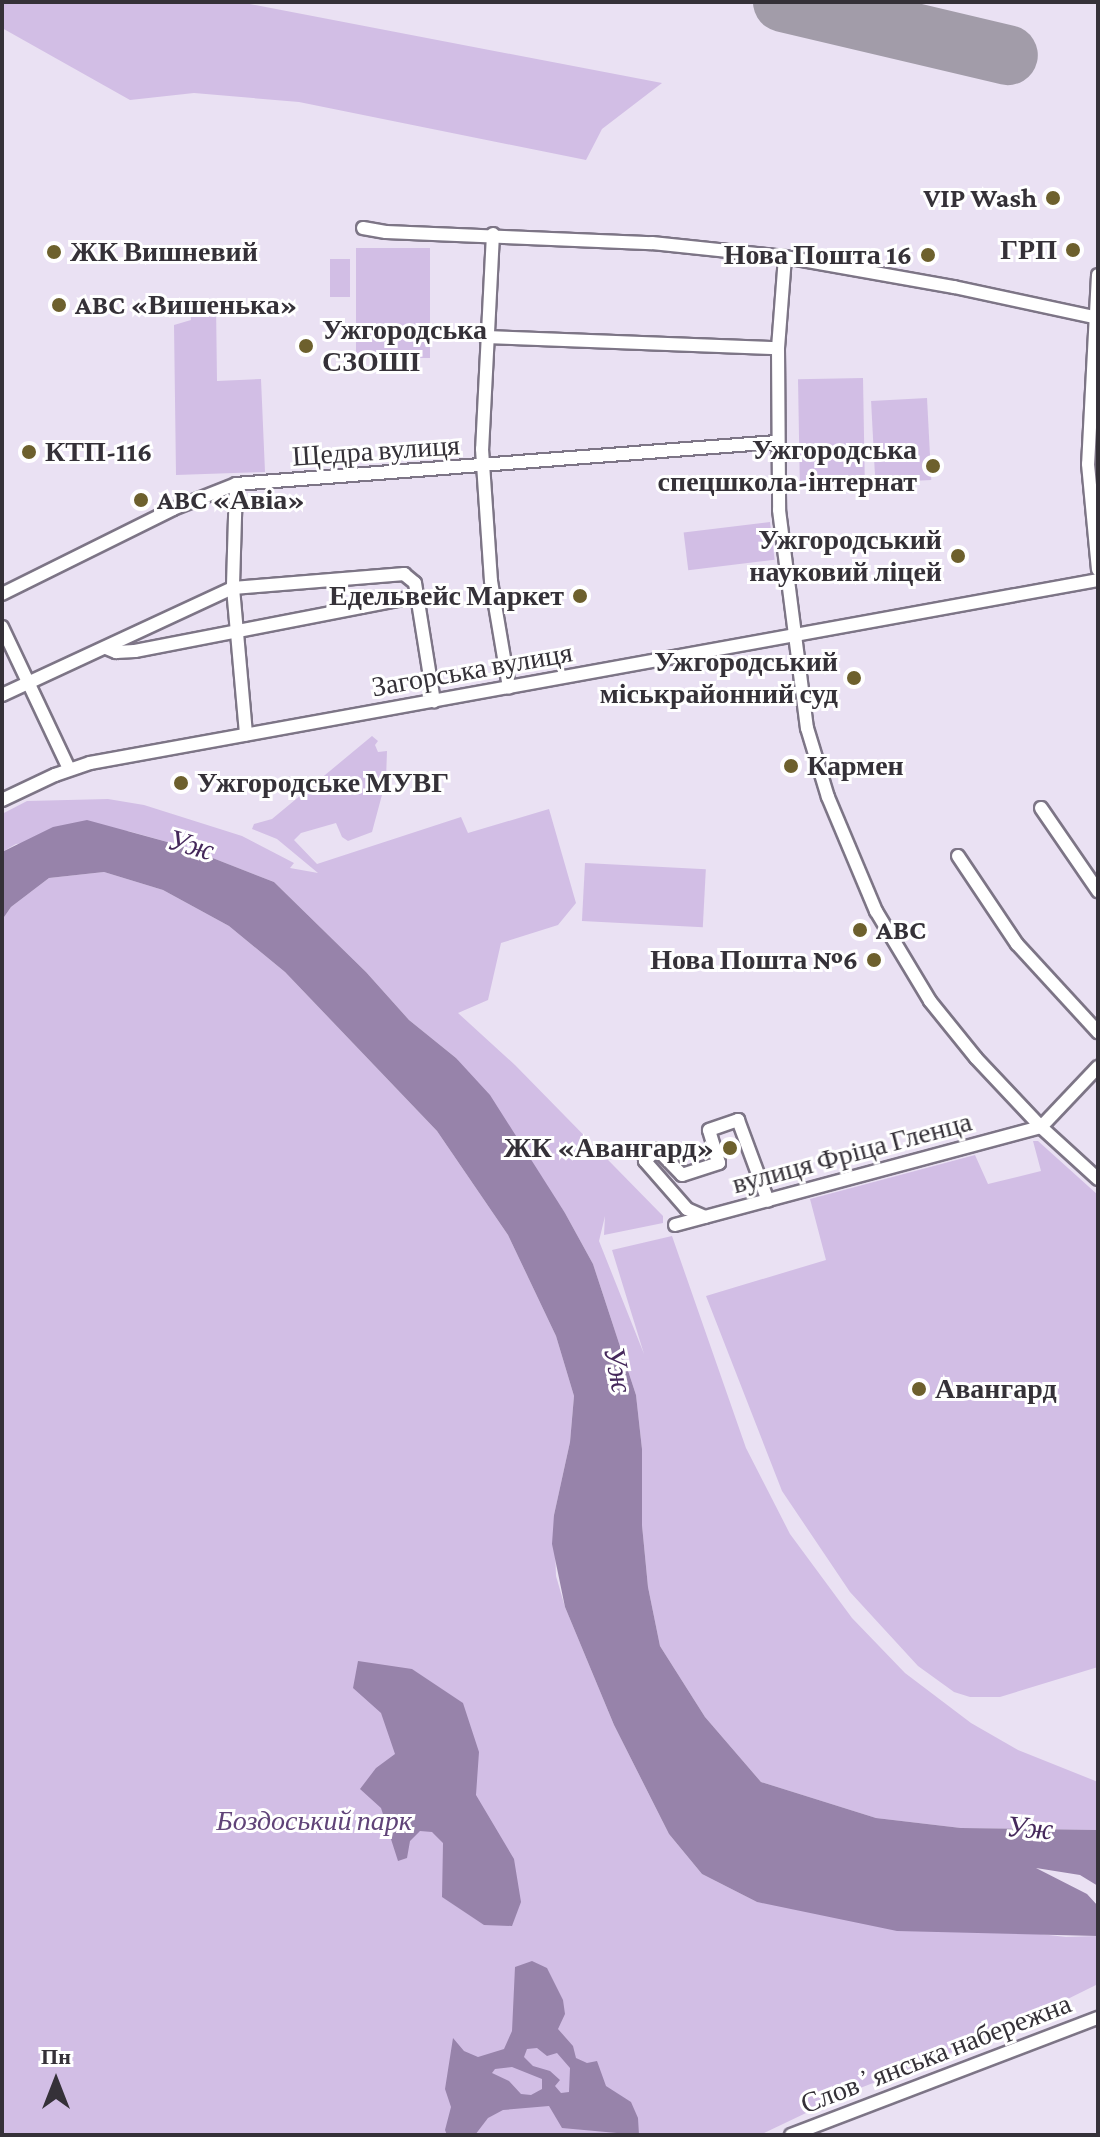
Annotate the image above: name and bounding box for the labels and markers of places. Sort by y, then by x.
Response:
place label: VIP Wash [923,181,1037,215]
marker: VIP Wash [1044,189,1062,207]
place label: ГРП [1000,233,1057,267]
place label: ЖК Вишневий [70,235,258,269]
place label: Нова Пошта 16 [724,238,912,272]
marker: ГРП [1064,241,1082,259]
marker: ЖК Вишневий [45,243,63,261]
marker: Нова Пошта 16 [919,246,937,264]
place label: ABC «Вишенька» [75,288,297,322]
marker: ABC «Вишенька» [50,296,68,314]
place label: Ужгородська СЗОШІ [322,313,487,379]
marker: Ужгородська СЗОШІ [297,337,315,355]
place label: Ужгородська спецшкола-інтернат [658,433,917,499]
place label: КТП-116 [45,435,152,469]
marker: КТП-116 [20,443,38,461]
marker: Ужгородська спецшкола-інтернат [924,457,942,475]
place label: ABC «Авіа» [157,483,305,517]
marker: ABC «Авіа» [132,491,150,509]
place label: Ужгородський науковий ліцей [749,523,942,589]
marker: Ужгородський науковий ліцей [949,547,967,565]
place label: Едельвейс Маркет [329,579,564,613]
marker: Едельвейс Маркет [571,587,589,605]
place label: Ужгородський міськрайонний суд [600,645,838,711]
marker: Ужгородський міськрайонний суд [845,669,863,687]
place label: Кармен [807,749,904,783]
marker: Кармен [782,757,800,775]
place label: Ужгородське МУВГ [197,766,449,800]
marker: Ужгородське МУВГ [172,774,190,792]
place label: ABC [876,913,926,947]
marker: ABC [851,921,869,939]
place label: Нова Пошта №6 [650,943,858,977]
marker: Нова Пошта №6 [865,951,883,969]
place label: ЖК «Авангард» [504,1131,714,1165]
marker: ЖК «Авангард» [721,1139,739,1157]
place label: Авангард [935,1372,1057,1406]
marker: Авангард [910,1380,928,1398]

